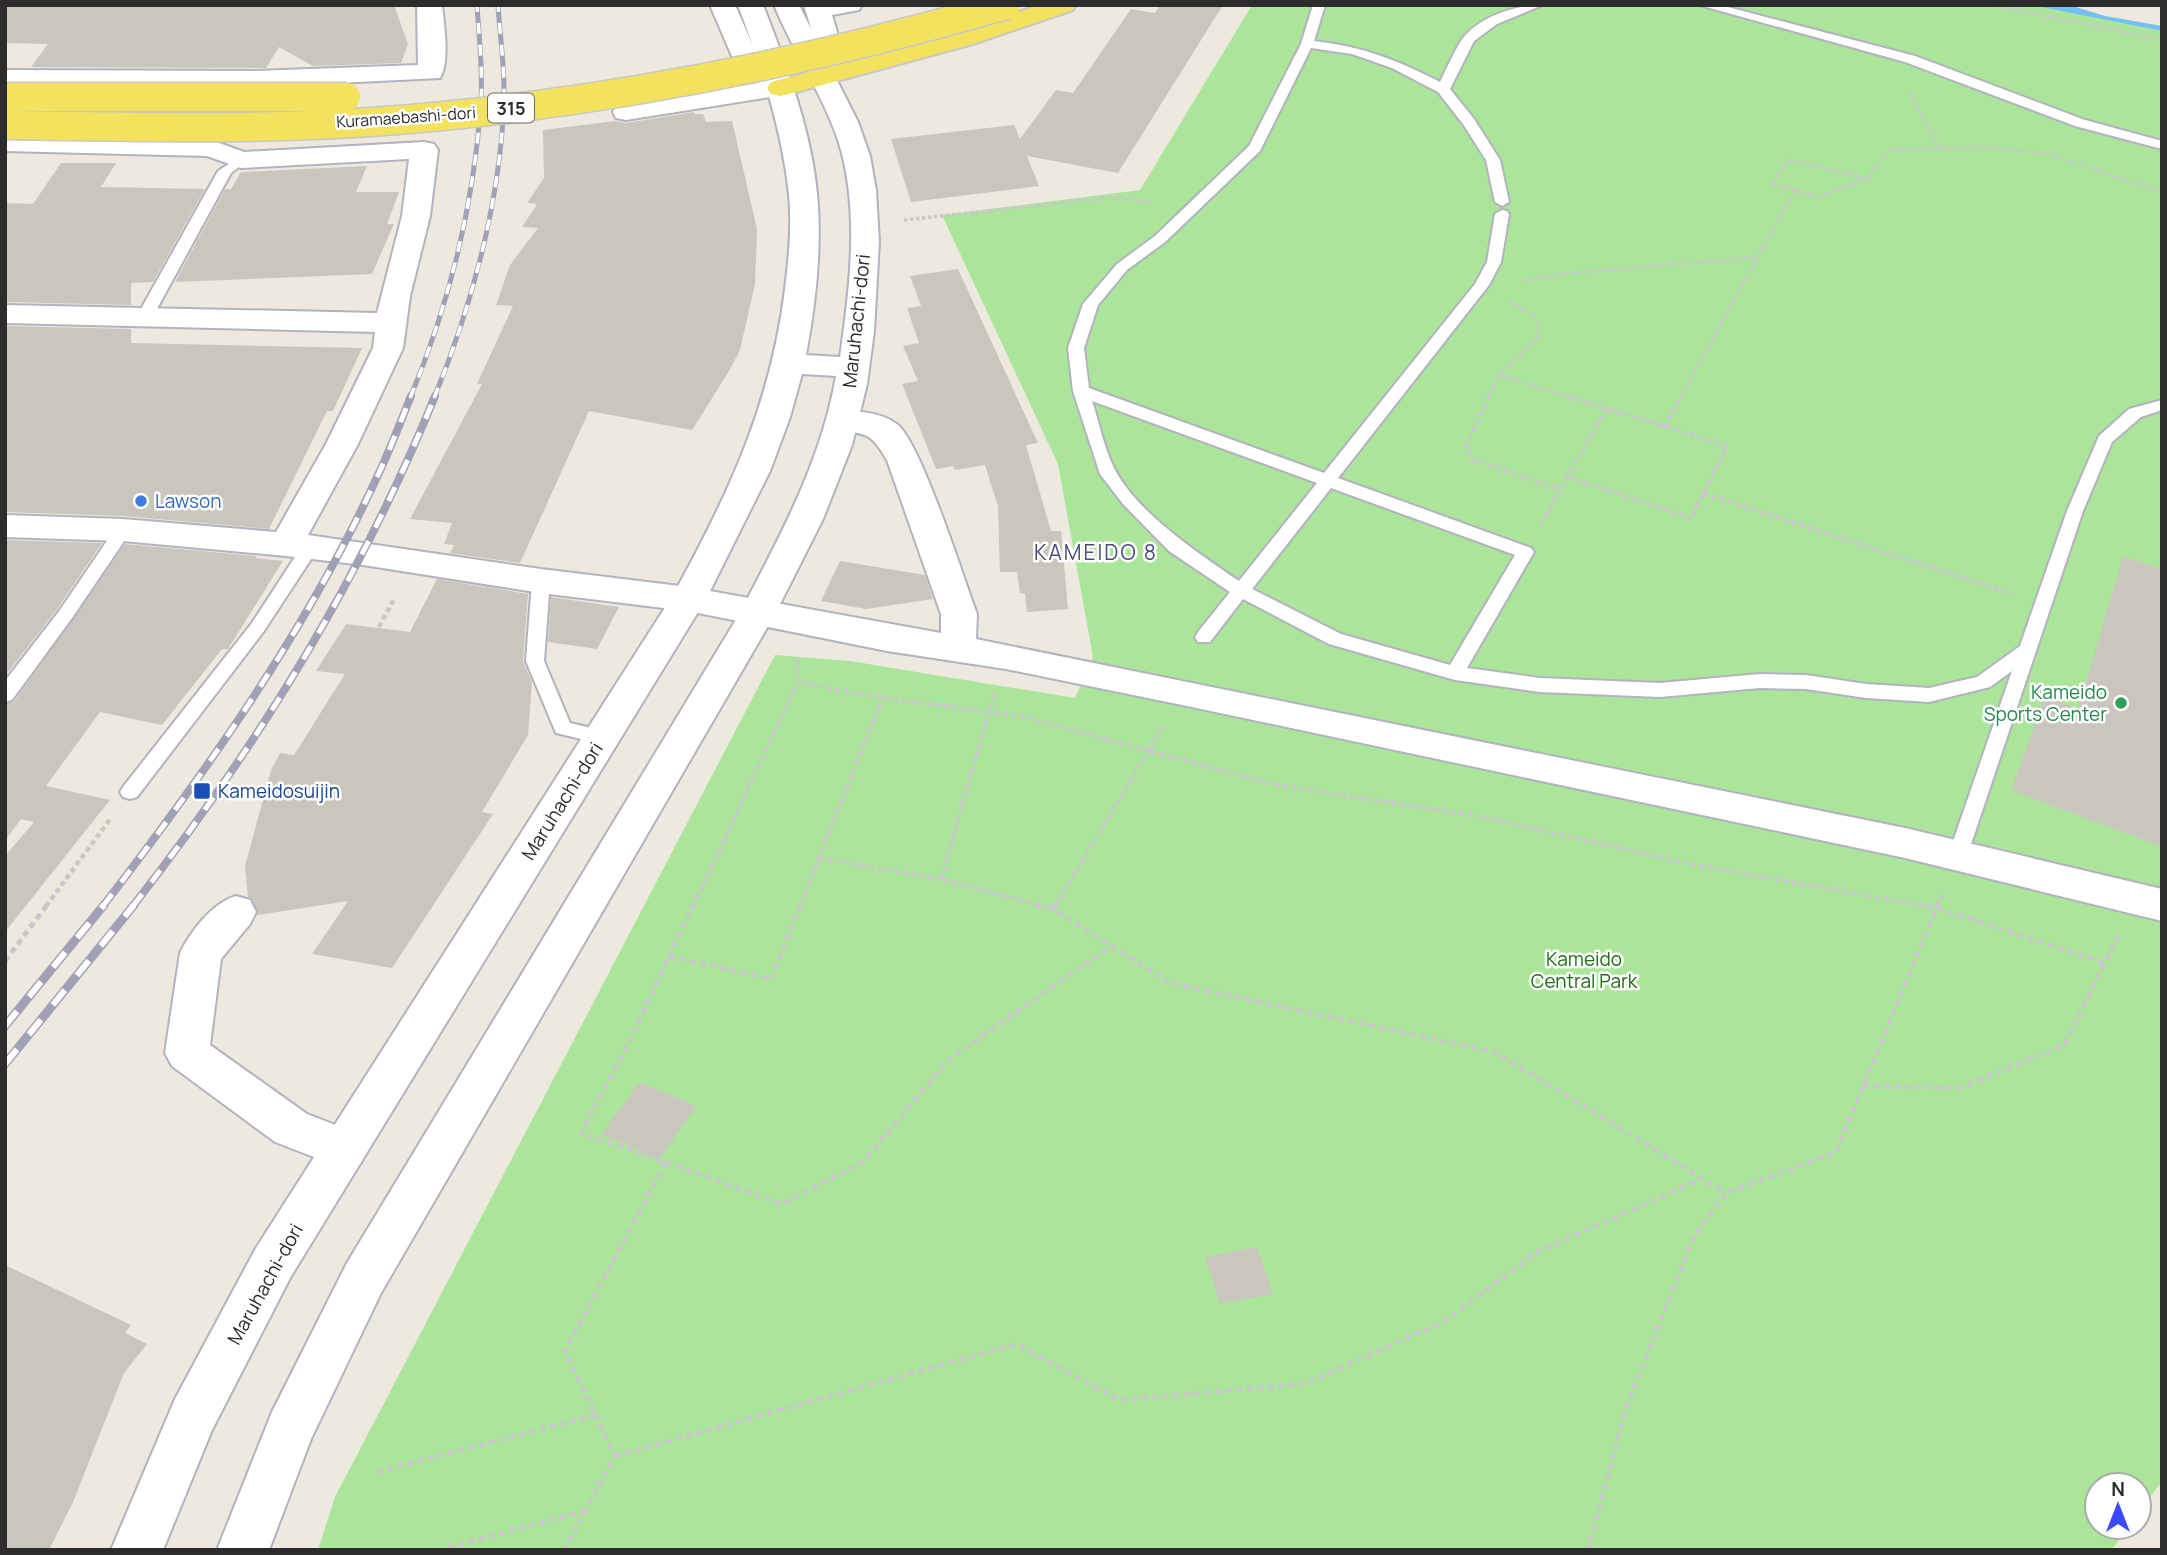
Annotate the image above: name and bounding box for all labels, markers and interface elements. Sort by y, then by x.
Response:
road number: 315 [488,94,534,122]
street label: Kuramaebashi-dori [336,101,476,133]
street label: Maruhachi-dori [836,253,876,389]
place label: Lawson [155,488,222,514]
marker: Lawson [133,493,149,509]
district label: KAMEIDO 8 [1034,538,1158,566]
place label: Kameido Sports Center [1984,679,2107,727]
marker: Kameido Sports Center [2113,695,2129,711]
street label: Maruhachi-dori [515,737,609,865]
place label: Kameidosuijin [218,778,340,804]
marker: Kameidosuijin [192,781,212,801]
park label: Kameido Central Park [1531,946,1638,994]
street label: Maruhachi-dori [221,1219,309,1349]
north arrow [2083,1471,2153,1541]
text: N [2111,1476,2125,1502]

